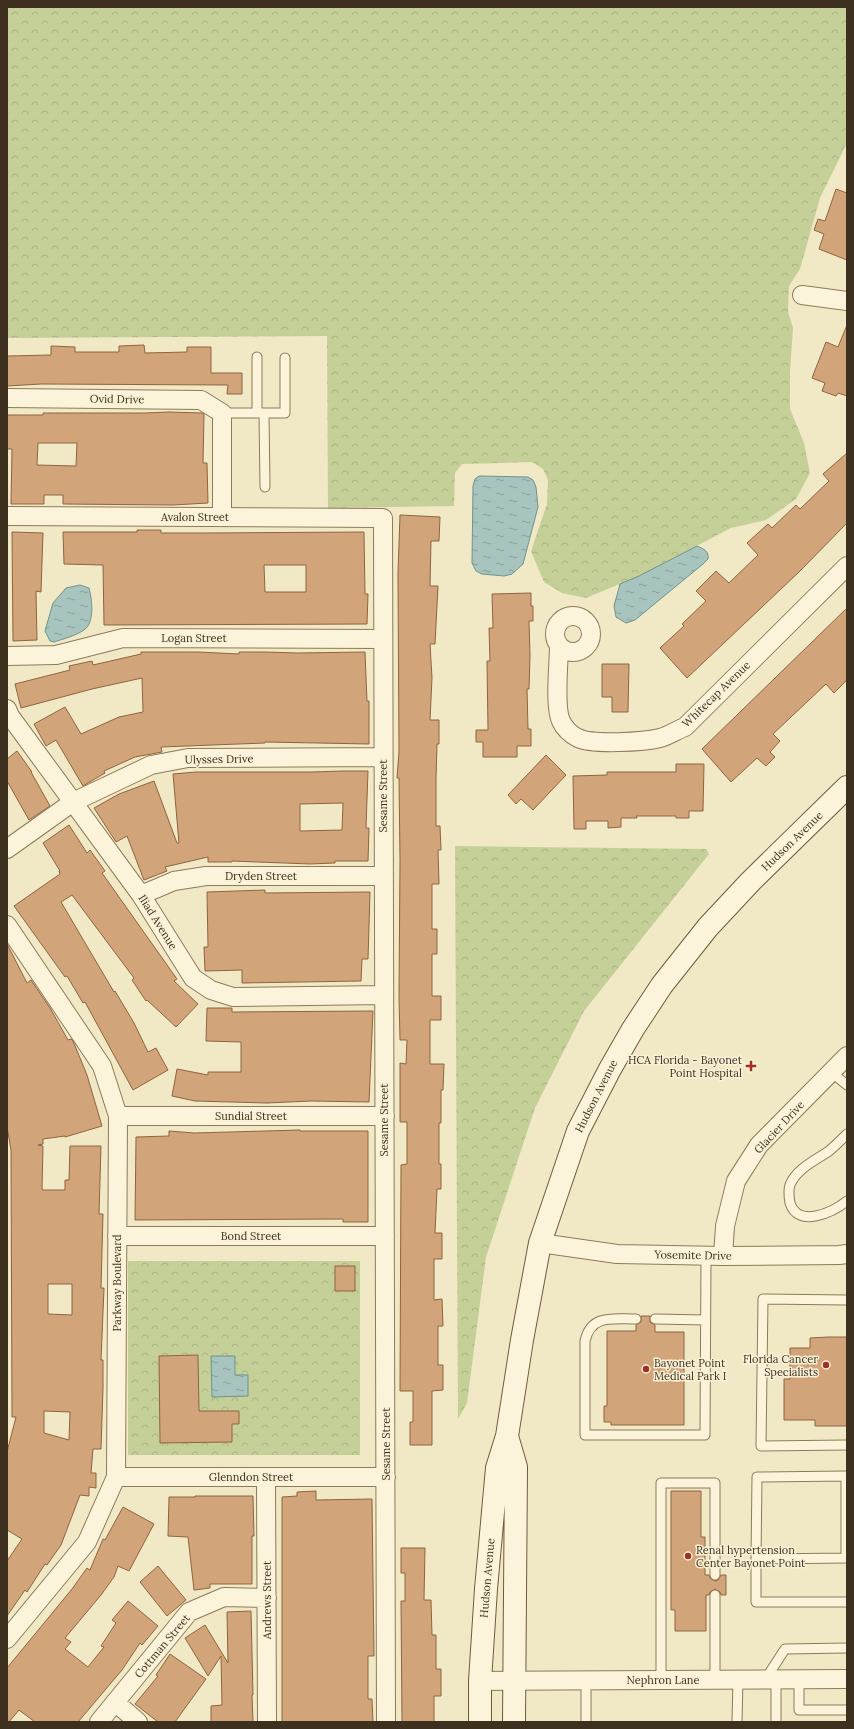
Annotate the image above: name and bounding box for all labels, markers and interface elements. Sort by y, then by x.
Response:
street label: Ovid Drive [90,392,144,406]
street label: Avalon Street [160,510,230,524]
street label: Logan Street [161,631,227,645]
street label: Whitecap Avenue [679,658,753,730]
street label: Ulysses Drive [185,751,253,767]
street label: Sesame Street [376,759,390,832]
street label: Hudson Avenue [758,808,826,874]
street label: Dryden Street [225,869,298,883]
street label: Iliad Avenue [136,892,180,952]
place label: HCA Florida - Bayonet Point Hospital [628,1053,743,1080]
street label: Hudson Avenue [572,1057,620,1135]
marker: HCA Florida - Bayonet Point Hospital [745,1060,757,1072]
street label: Sesame Street [377,1083,391,1156]
street label: Glacier Drive [751,1098,807,1156]
street label: Sundial Street [215,1109,288,1123]
street label: Bond Street [221,1229,282,1243]
street label: Parkway Boulevard [110,1234,124,1332]
street label: Yosemite Drive [653,1247,732,1263]
place label: Florida Cancer Specialists [743,1352,818,1379]
place label: Bayonet Point Medical Park I [654,1356,727,1383]
marker: Florida Cancer Specialists [821,1360,831,1370]
marker: Bayonet Point Medical Park I [641,1364,651,1374]
street label: Sesame Street [379,1407,393,1480]
street label: Glenndon Street [209,1470,294,1484]
street label: Hudson Avenue [477,1538,497,1618]
place label: Renal hypertension Center Bayonet Point [696,1543,806,1570]
marker: Renal hypertension Center Bayonet Point [683,1551,693,1561]
street label: Andrews Street [260,1560,274,1640]
street label: Cottman Street [131,1611,193,1681]
street label: Nephron Lane [627,1673,700,1687]

